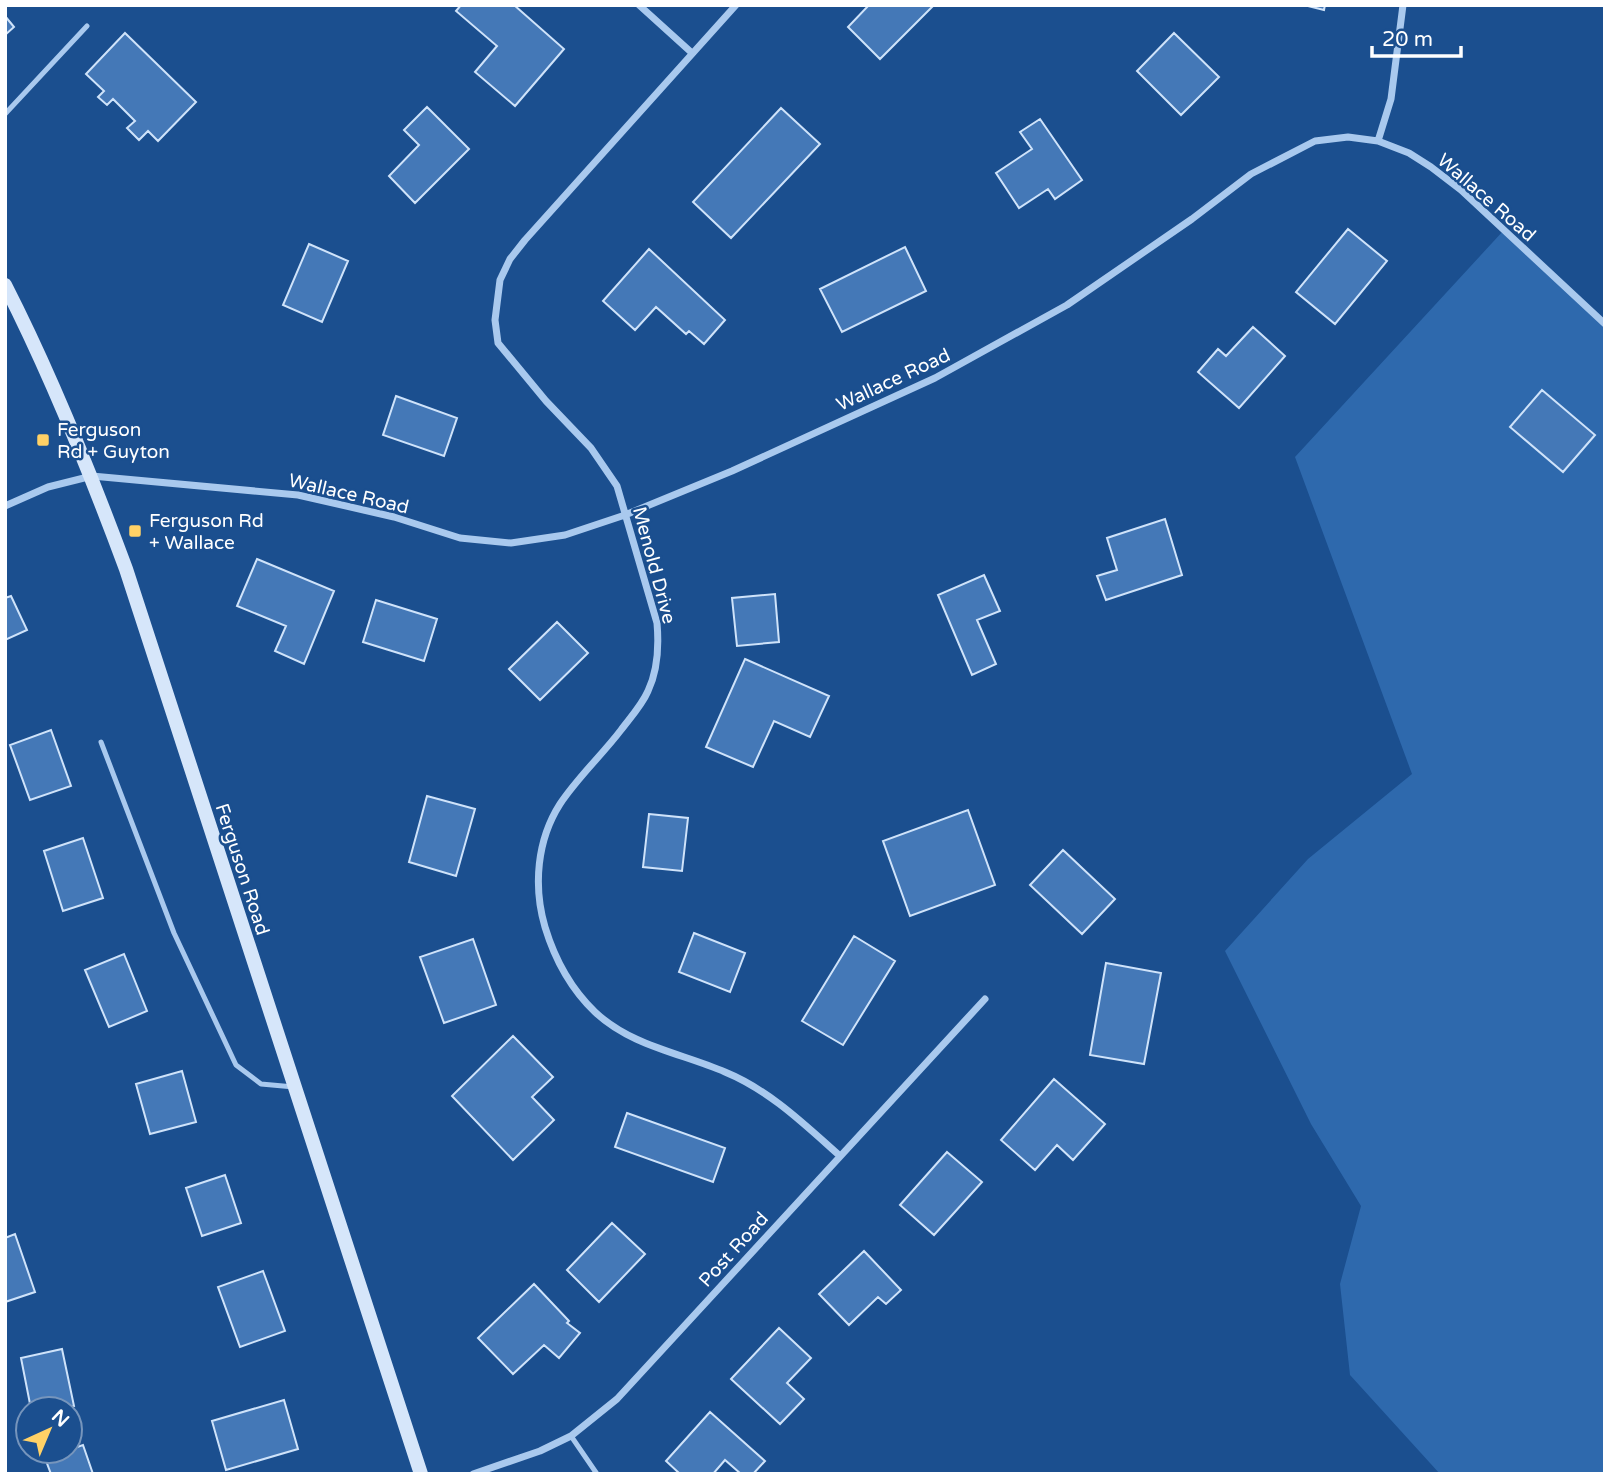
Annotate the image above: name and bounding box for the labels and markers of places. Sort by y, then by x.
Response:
place label: Ferguson Rd + Guyton [57,419,170,463]
marker: Ferguson Rd + Guyton [35,432,51,448]
place label: Ferguson Rd + Wallace [149,510,264,554]
marker: Ferguson Rd + Wallace [127,523,143,539]

